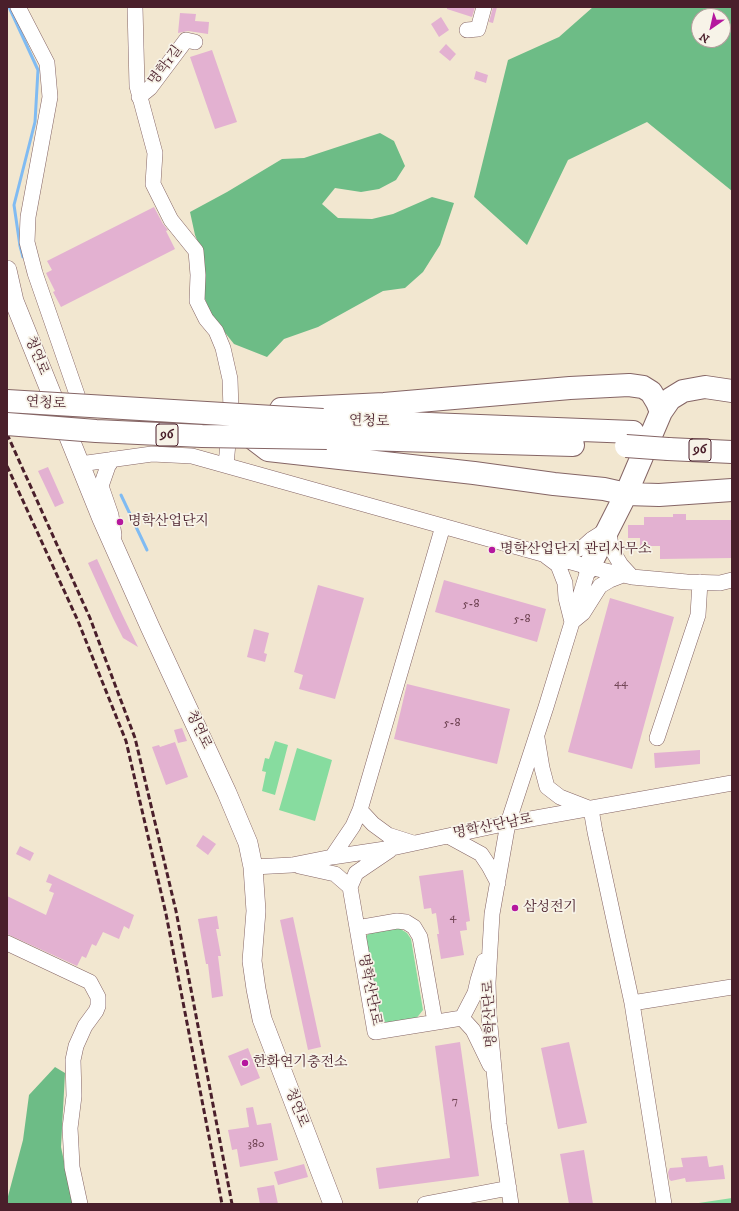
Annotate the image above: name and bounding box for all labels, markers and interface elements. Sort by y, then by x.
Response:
north arrow [691,8,731,48]
text: N [697,29,713,45]
street label: 명학1길 [146,43,186,89]
street label: 청연로 [21,334,51,378]
street label: 연청로 [25,395,67,413]
street label: 연청로 [348,413,390,431]
road number: 96 [156,424,178,446]
road number: 96 [689,439,711,461]
place label: 명학산업단지 [128,514,209,530]
marker: 명학산업단지 [115,517,125,527]
place label: 명학산업단지 관리사무소 [500,542,652,558]
marker: 명학산업단지 관리사무소 [487,545,497,555]
house number: 5-8 [463,598,479,612]
house number: 5-8 [514,613,530,627]
house number: 44 [614,677,628,691]
street label: 청연로 [182,708,214,752]
house number: 5-8 [444,717,460,731]
street label: 명학산단남로 [452,811,534,843]
place label: 삼성전기 [523,900,577,916]
marker: 삼성전기 [510,903,520,913]
house number: 4 [450,911,456,925]
street label: 명학산단1로 [354,953,384,1027]
street label: 명학산단로 [481,980,501,1048]
place label: 한화연기충전소 [253,1055,348,1071]
marker: 한화연기충전소 [240,1058,250,1068]
street label: 청연로 [281,1086,311,1130]
house number: 7 [452,1095,458,1109]
house number: 380 [248,1138,264,1152]

